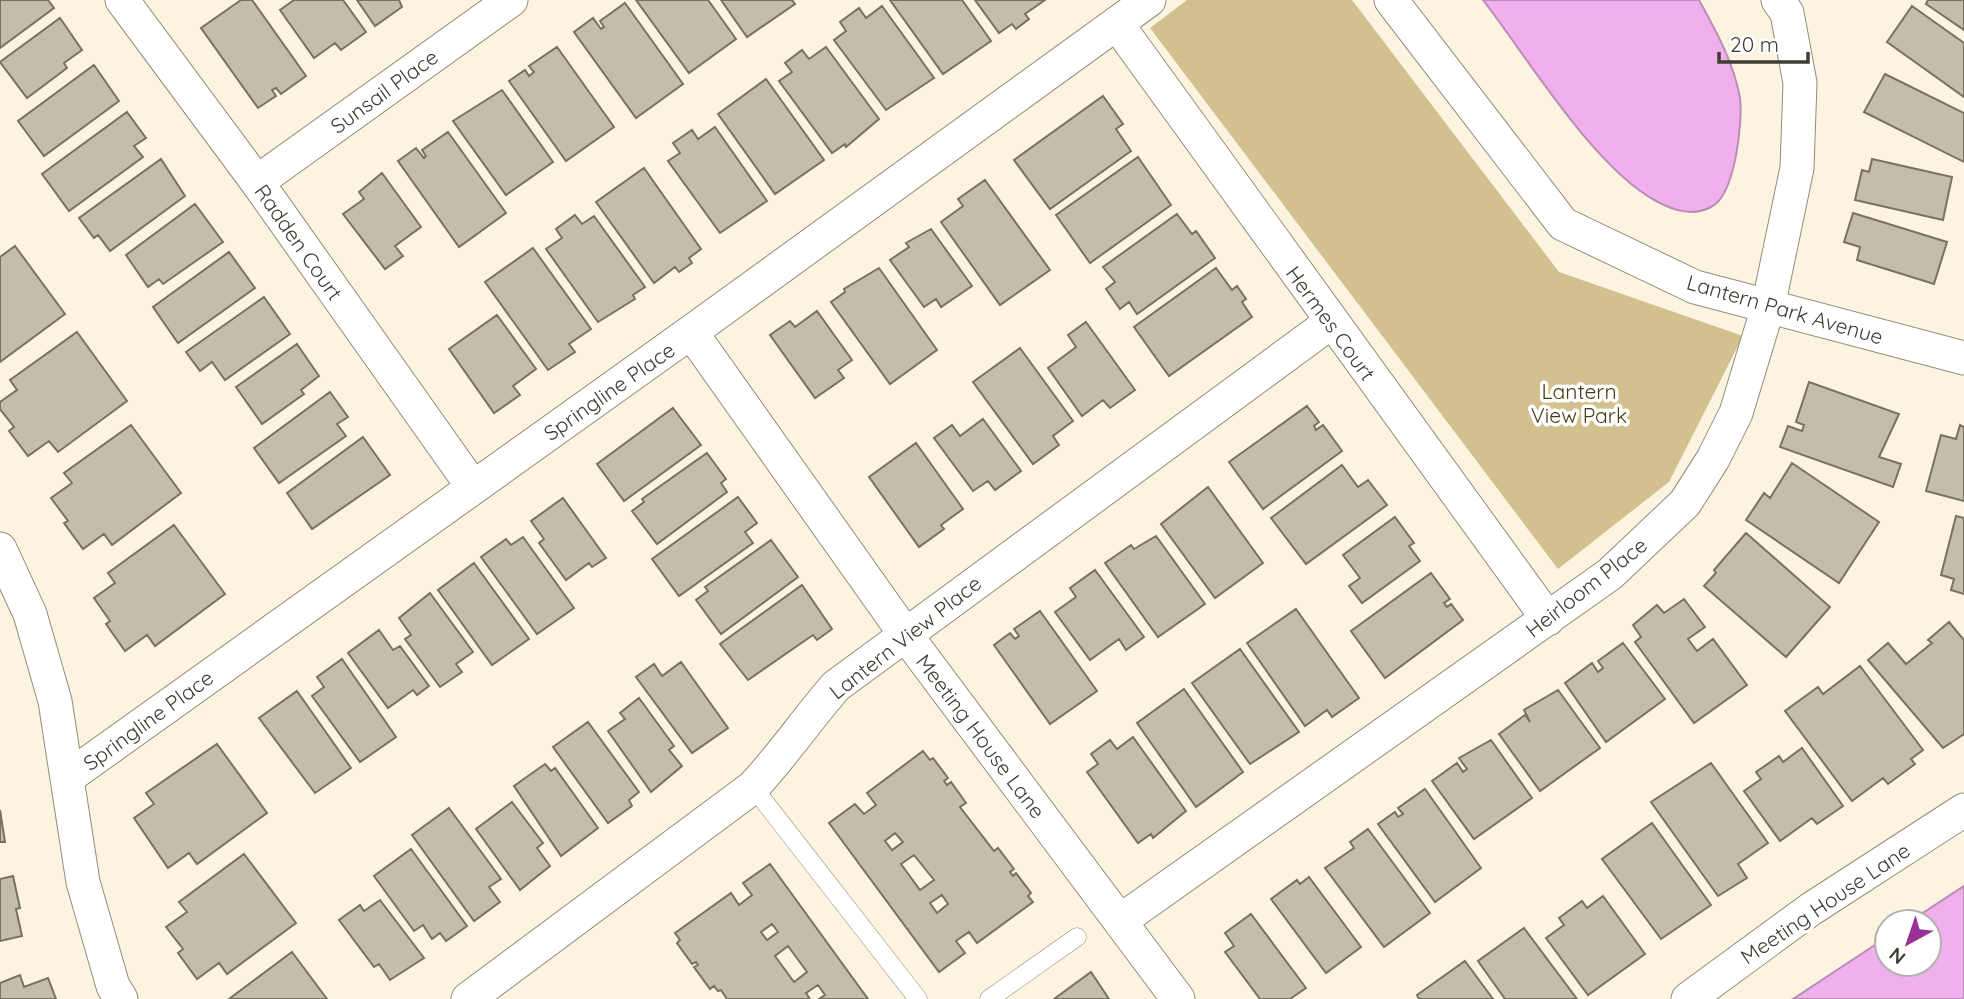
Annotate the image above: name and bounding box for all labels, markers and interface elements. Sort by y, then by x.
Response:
scale bar [1719,21,1808,65]
text: 20 m [1730,31,1779,57]
street label: Sunsail Place [325,43,443,139]
street label: Radden Court [249,179,349,305]
street label: Hermes Court [1281,261,1381,385]
street label: Lantern Park Avenue [1684,269,1886,349]
street label: Springline Place [538,336,680,446]
park label: Lantern View Park [1531,378,1627,428]
street label: Heirloom Place [1520,531,1652,643]
street label: Lantern View Place [824,570,986,704]
street label: Meeting House Lane [911,649,1051,823]
street label: Springline Place [78,664,218,776]
street label: Meeting House Lane [1735,837,1915,969]
north arrow [1873,908,1943,978]
text: N [1884,942,1910,970]

